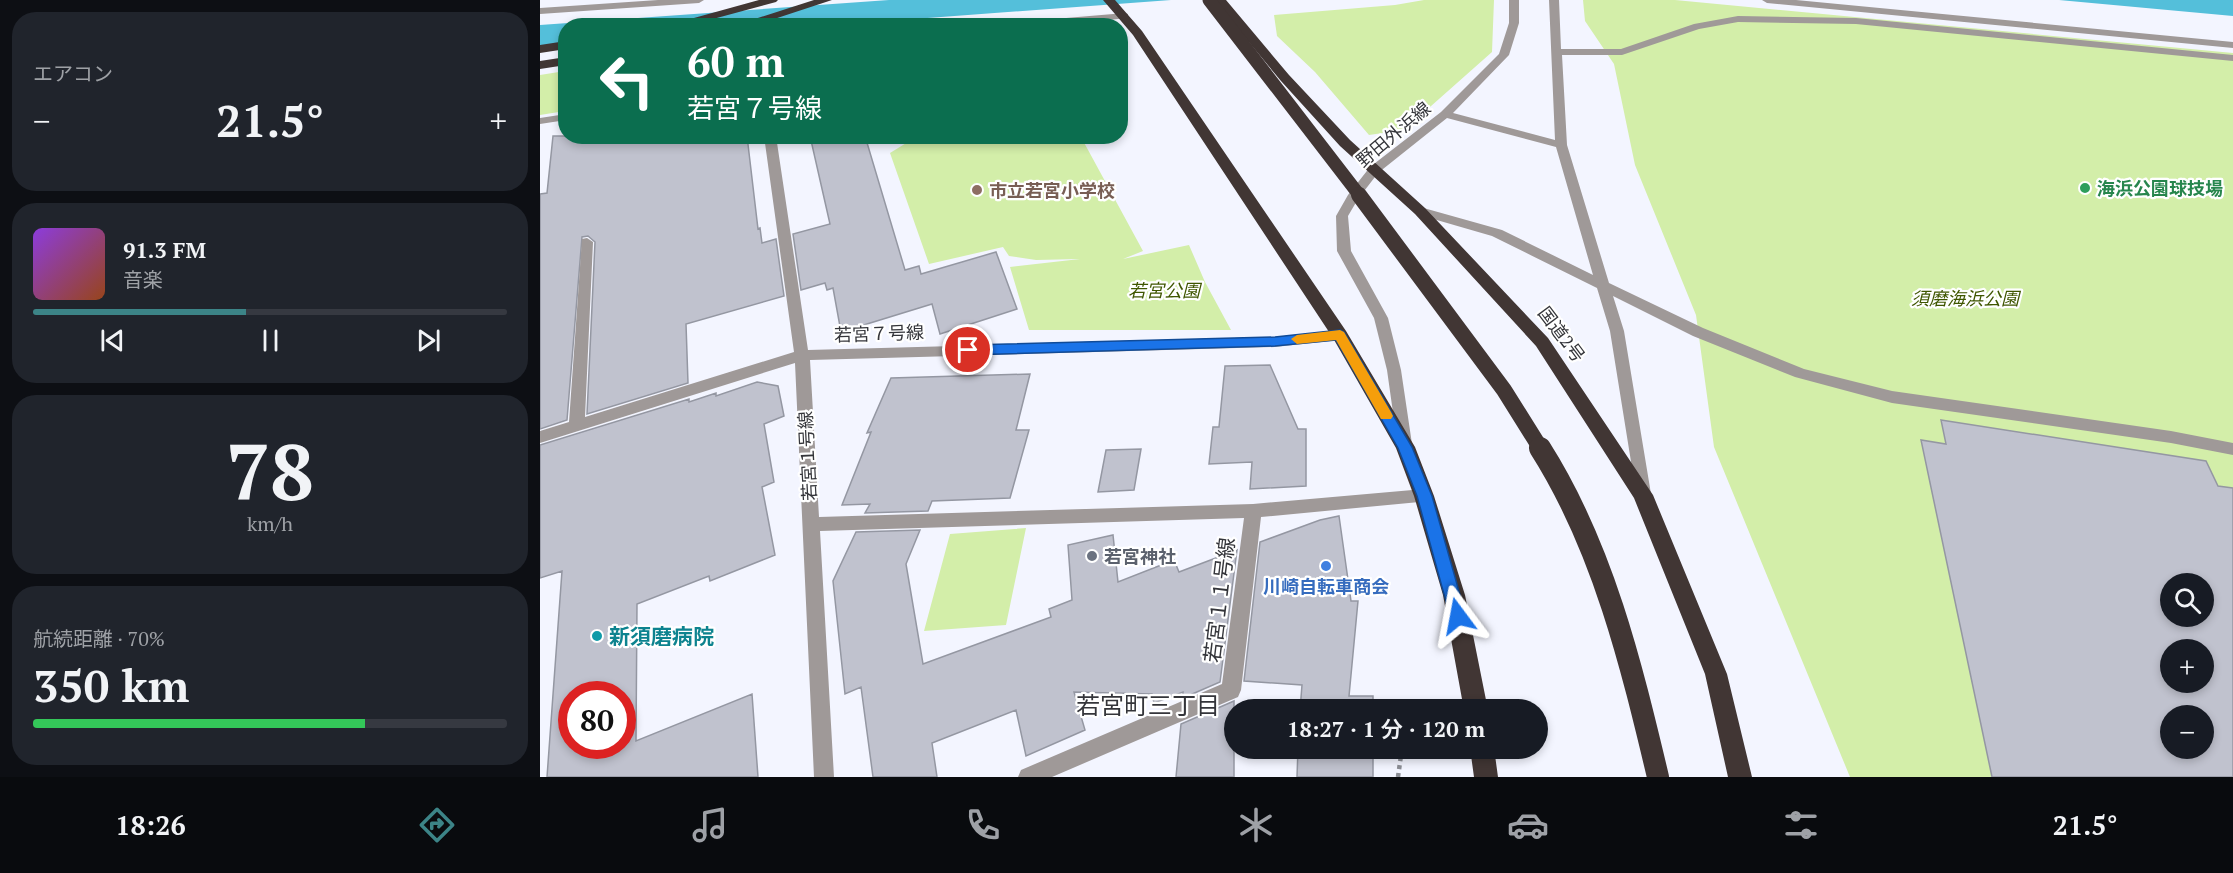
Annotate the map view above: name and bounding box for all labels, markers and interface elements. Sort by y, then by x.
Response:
text: 60 m [687,33,785,89]
icon: left [588,42,666,120]
text: エアコン [33,60,113,87]
text: 21.5° [216,90,324,150]
text: 若宮７号線 [687,90,822,126]
street label: 野田外浜線 [1351,96,1435,172]
text: − [33,99,51,142]
text: + [489,99,507,142]
place label: 海浜公園球技場 [2097,176,2223,200]
place label: 市立若宮小学校 [989,178,1115,202]
marker: 海浜公園球技場 [2078,181,2092,195]
marker: 市立若宮小学校 [970,183,984,197]
text: 91.3 FM [123,235,206,264]
text: 音楽 [123,266,163,293]
park label: 若宮公園 [1128,278,1203,302]
park label: 須磨海浜公園 [1911,286,2022,310]
street label: 国道2号 [1533,301,1591,367]
street label: 若宮７号線 [834,319,924,347]
icon: previous [96,324,129,357]
icon: pause [254,324,287,357]
icon: next [412,324,445,357]
pin [942,324,993,375]
icon: arrive [951,333,984,366]
street label: 若宮１号線 [793,410,821,502]
text: 78 [226,419,314,522]
text: km/h [247,510,293,537]
street label: 若宮１１号線 [1197,536,1241,664]
place label: 若宮神社 [1104,544,1176,568]
marker: 若宮神社 [1085,549,1099,563]
marker: 川崎自転車商会 [1319,559,1333,573]
map controls [2160,573,2214,759]
button: search [2160,573,2214,627]
place label: 川崎自転車商会 [1263,574,1389,598]
position arrow [1426,584,1490,648]
place label: 新須磨病院 [609,622,714,650]
text: 航続距離 · 70% [33,625,165,652]
marker: 新須磨病院 [590,629,604,643]
button: + [2160,639,2214,693]
text: 350 km [33,655,189,715]
speed limit sign: 80 [558,681,636,759]
district label: 若宮町三丁目 [1076,689,1220,721]
button: − [2160,705,2214,759]
text: 18:27 · 1 分 · 120 m [1287,714,1485,743]
icon: directions [416,804,458,846]
icon: music [689,804,731,846]
icon: phone [962,804,1004,846]
icon: climate [1235,804,1277,846]
icon: car [1507,804,1549,846]
icon: filters [1780,804,1822,846]
text: 18:26 [115,807,186,843]
text: 21.5° [2053,807,2118,843]

